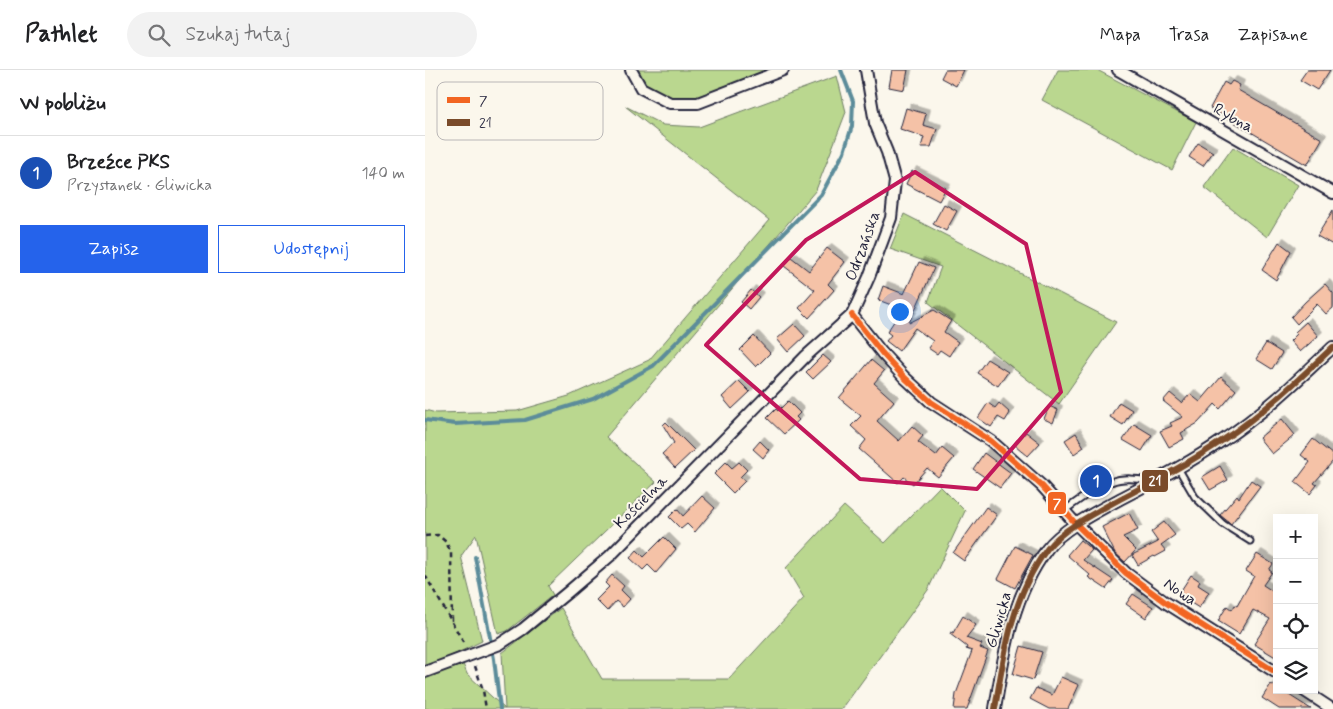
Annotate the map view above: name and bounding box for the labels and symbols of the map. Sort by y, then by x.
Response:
legend [437,82,603,140]
text: 7 [479,92,488,110]
street label: Rybna [1209,99,1257,137]
text: 21 [479,114,492,132]
street label: Odrzańska [841,208,885,284]
your location [887,299,913,325]
pin: 1 [1080,462,1112,500]
line badge: 21 [1141,469,1169,493]
street label: Kościelna [610,470,673,533]
text: 21 [1149,472,1161,490]
line badge: 7 [1047,491,1067,515]
text: 7 [1053,495,1062,513]
street label: Nowa [1160,573,1201,611]
street label: Gliwicka [981,589,1017,651]

